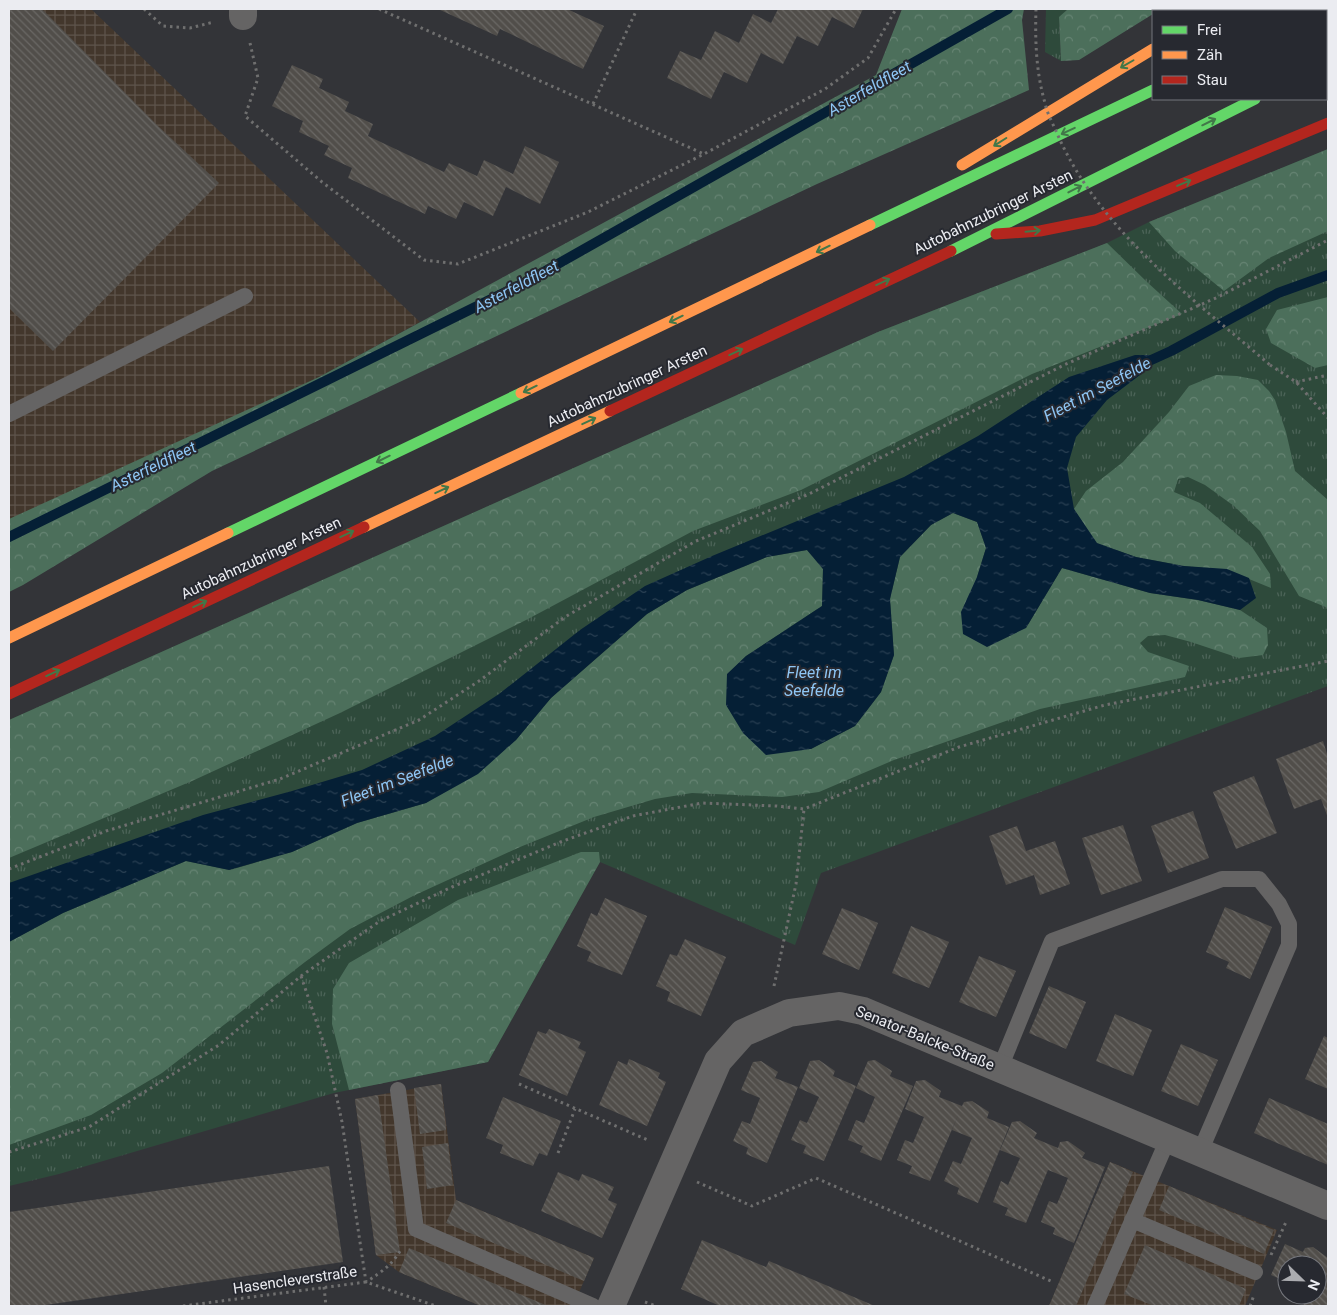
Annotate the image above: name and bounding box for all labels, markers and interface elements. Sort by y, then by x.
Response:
legend [1152,10,1327,100]
text: Frei [1197,21,1222,39]
text: Zäh [1197,46,1222,64]
water label: Asterfeldfleet [823,56,915,120]
one-way arrow [1120,60,1135,70]
text: Stau [1197,71,1227,89]
one-way arrow [1201,117,1216,126]
one-way arrow [1061,127,1076,136]
one-way arrow [993,137,1007,147]
street label: Autobahnzubringer Arsten [911,166,1075,258]
one-way arrow [1176,178,1191,187]
one-way arrow [1067,184,1082,193]
one-way arrow [1025,226,1041,236]
one-way arrow [816,244,831,254]
water label: Asterfeldfleet [470,256,563,317]
one-way arrow [875,277,890,287]
one-way arrow [669,314,684,324]
street label: Autobahnzubringer Arsten [544,341,710,431]
one-way arrow [728,346,743,356]
water label: Fleet im Seefelde [1040,353,1154,426]
one-way arrow [523,385,538,394]
one-way arrow [581,415,596,425]
water label: Asterfeldfleet [106,437,200,496]
one-way arrow [376,455,391,464]
one-way arrow [434,485,449,494]
street label: Autobahnzubringer Arsten [178,513,344,603]
one-way arrow [339,529,354,539]
one-way arrow [192,599,207,608]
water label: Fleet im Seefelde [784,663,844,700]
one-way arrow [45,668,60,677]
water label: Fleet im Seefelde [338,750,456,811]
street label: Senator-Balcke-Straße [853,1002,997,1074]
north arrow [1277,1255,1327,1305]
street label: Hasencleverstraße [232,1262,358,1298]
text: N [1305,1277,1323,1293]

